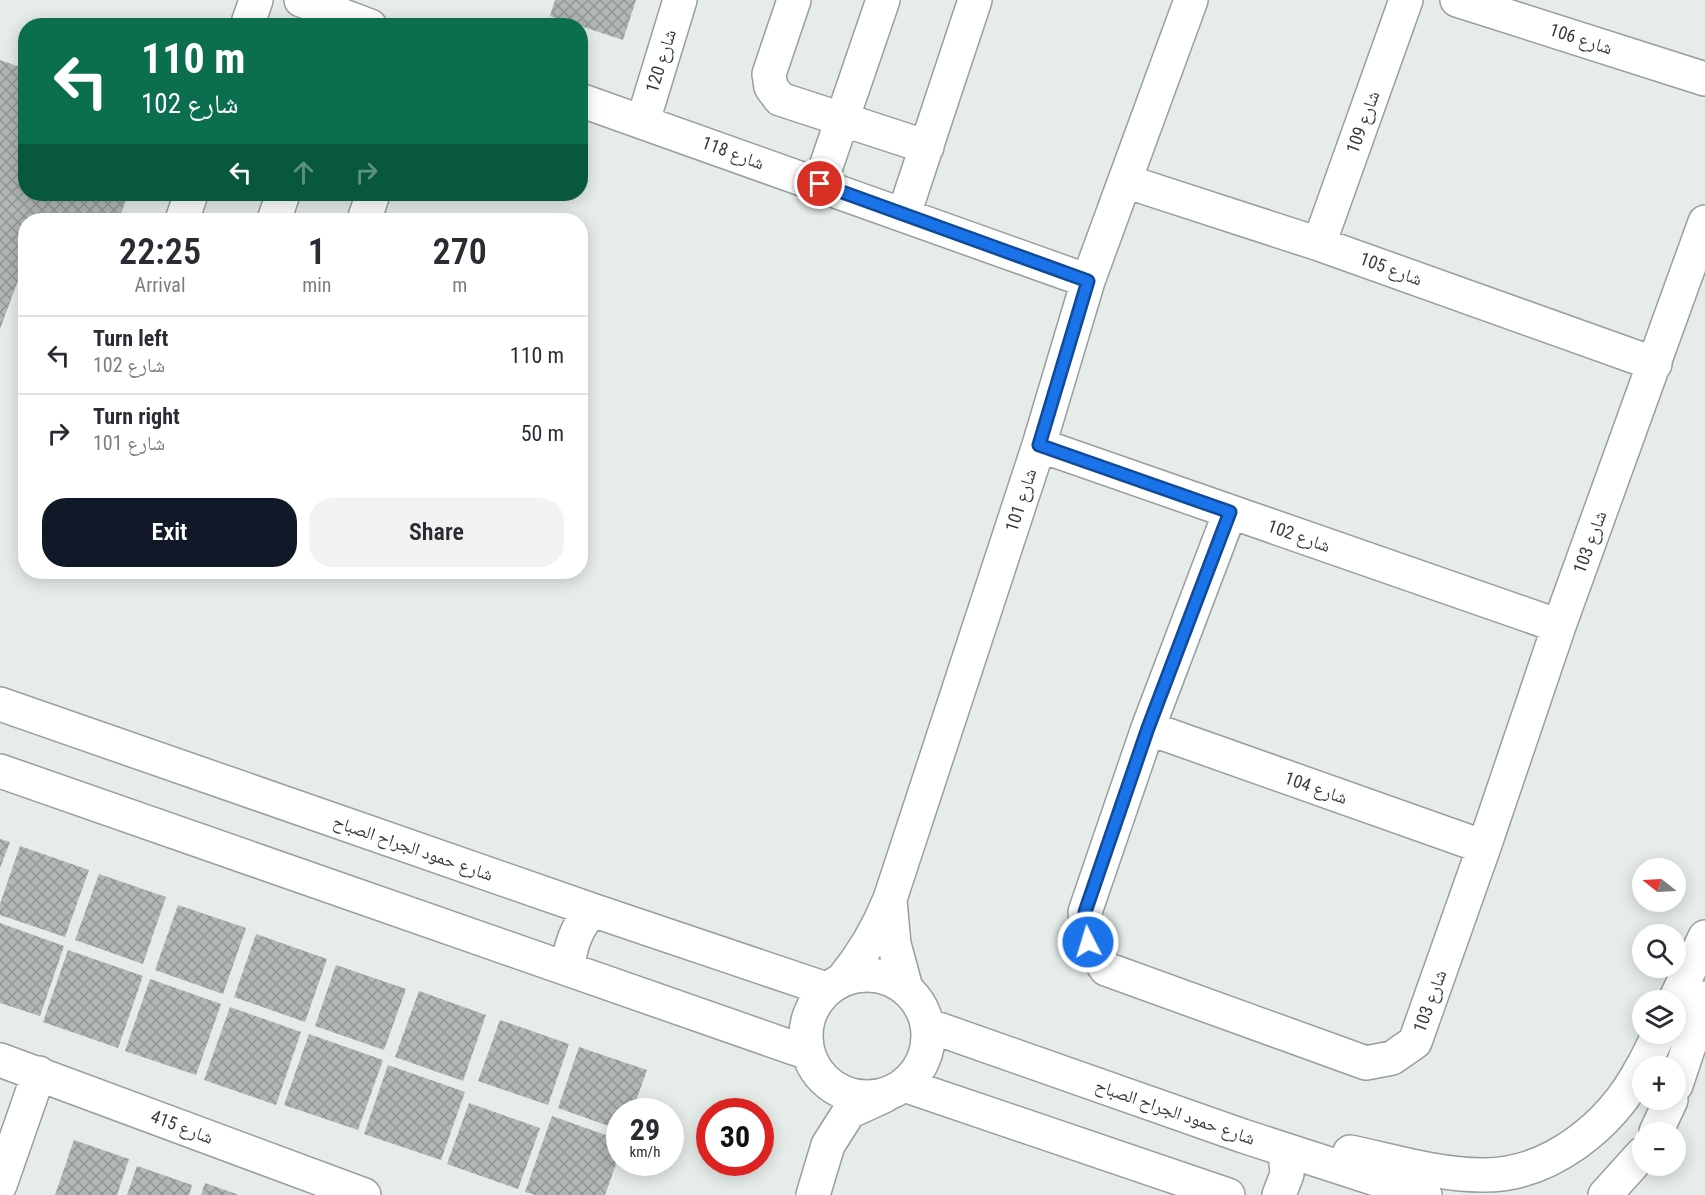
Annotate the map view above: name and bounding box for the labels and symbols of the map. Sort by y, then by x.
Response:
street label: شارع 106 [1547,18,1615,60]
street label: شارع 120 [641,27,681,95]
street label: شارع 109 [1342,88,1384,156]
street label: شارع 118 [699,132,767,174]
pin [794,158,845,209]
street label: شارع 105 [1357,248,1425,290]
street label: شارع 101 [1000,466,1042,534]
street label: شارع 103 [1569,508,1611,576]
street label: شارع 102 [1265,515,1333,557]
street label: شارع 104 [1282,767,1350,809]
street label: شارع حمود الجراح الصباح [330,810,496,887]
north arrow [1632,858,1686,912]
position arrow [1056,910,1120,974]
street label: شارع 103 [1409,967,1451,1035]
street label: شارع حمود الجراح الصباح [1092,1074,1258,1151]
speed limit sign: 30 [696,1098,774,1176]
street label: شارع 415 [148,1105,216,1149]

